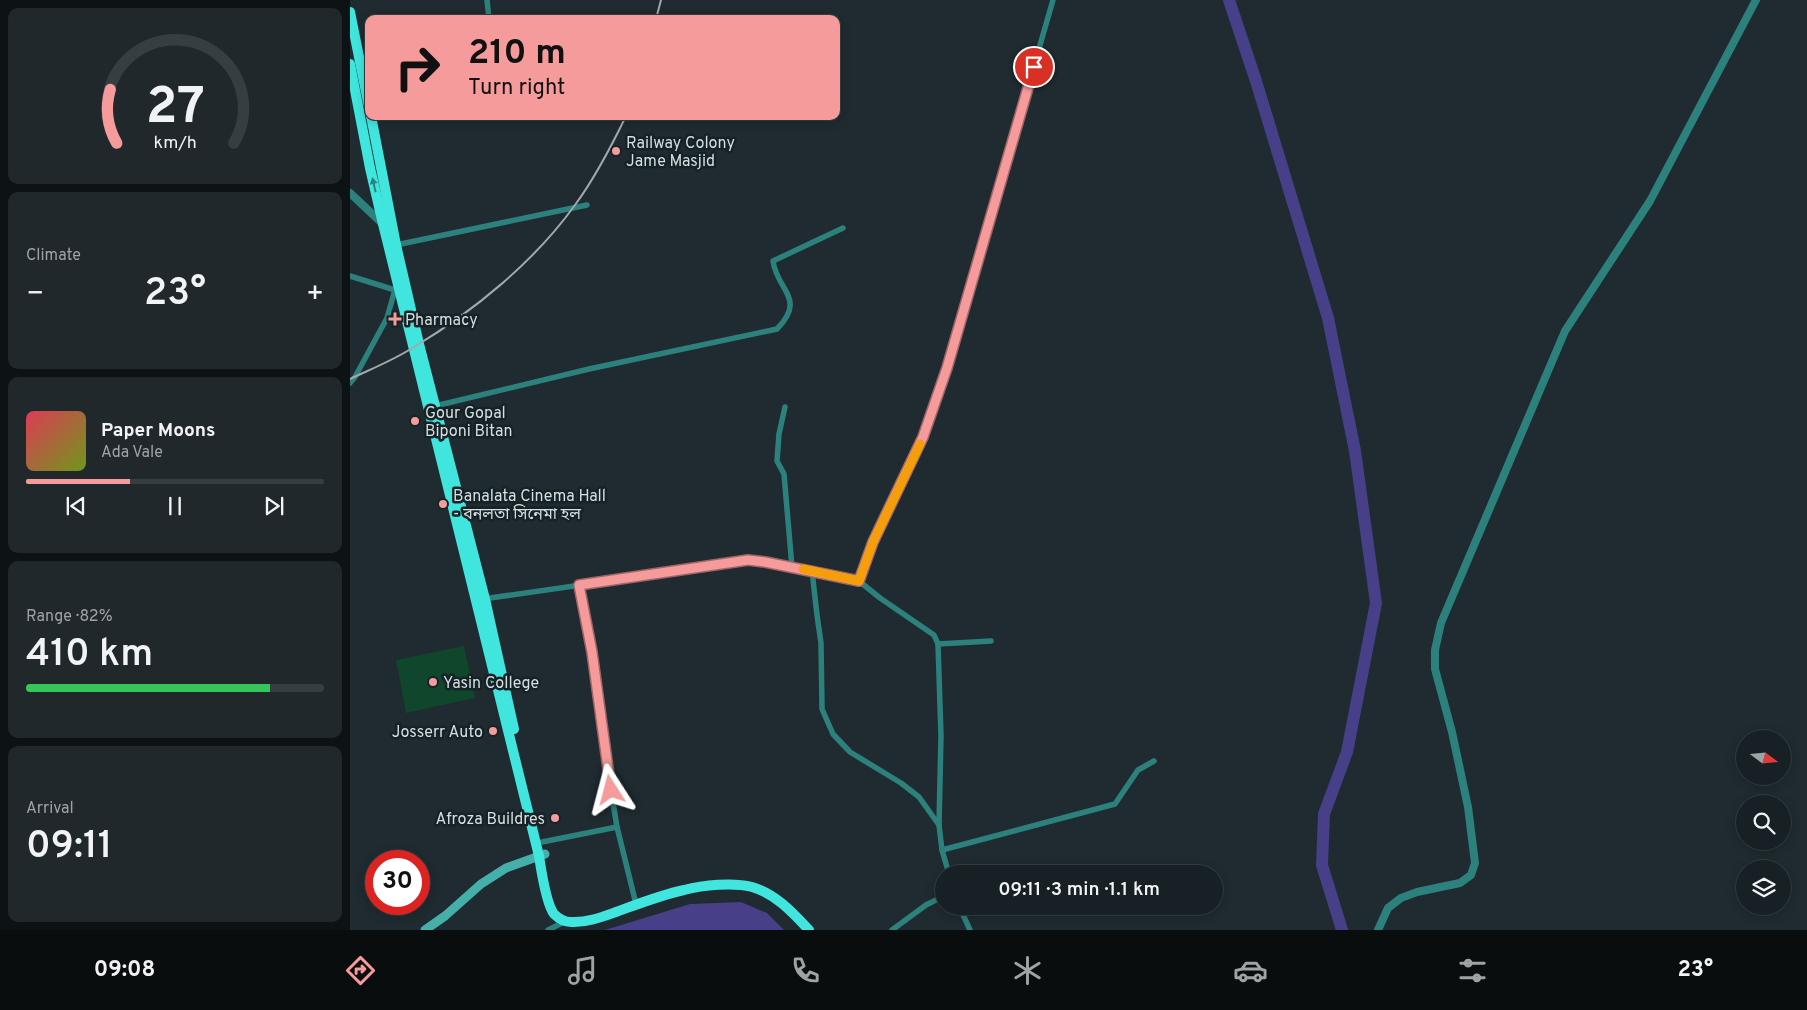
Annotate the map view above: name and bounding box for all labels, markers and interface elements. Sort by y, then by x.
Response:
text: 210 m [468,32,566,76]
icon: right [385,35,450,100]
pin [1013,46,1055,88]
icon: arrive [1020,53,1048,81]
text: Turn right [468,75,565,102]
text: 27 [145,76,205,142]
text: km/h [153,132,197,155]
place label: Railway Colony Jame Masjid [626,134,735,172]
marker: Railway Colony Jame Masjid [610,145,622,157]
one-way arrow [370,178,378,193]
text: Climate [26,246,81,266]
text: 23° [144,270,206,319]
text: − [26,277,44,313]
text: + [306,277,324,313]
place label: Pharmacy [405,311,478,331]
marker: Pharmacy [389,313,401,325]
place label: Gour Gopal Biponi Bitan [425,404,513,442]
marker: Gour Gopal Biponi Bitan [409,415,421,427]
text: Paper Moons [101,419,215,443]
text: Ada Vale [101,443,163,463]
place label: Banalata Cinema Hall - বনলতা সিনেমা হল [453,487,606,525]
icon: previous [62,492,90,520]
icon: pause [161,492,189,520]
icon: next [260,492,288,520]
marker: Banalata Cinema Hall - বনলতা সিনেমা হল [437,498,449,510]
text: Range · 82% [26,607,113,627]
text: 410 km [26,631,153,680]
place label: Yasin College [443,674,539,694]
marker: Yasin College [427,676,439,688]
place label: Josserr Auto [392,723,483,743]
marker: Josserr Auto [487,725,499,737]
north arrow [1736,730,1791,785]
map controls [1736,730,1791,915]
position arrow [584,763,636,815]
button: search [1736,795,1791,850]
text: Arrival [26,799,74,819]
place label: Afroza Buildres [436,810,545,830]
marker: Afroza Buildres [549,812,561,824]
text: 09:11 [26,823,113,872]
speed limit sign: 30 [365,850,430,915]
button: layers [1736,860,1791,915]
text: 09:11 · 3 min · 1.1 km [998,878,1160,902]
icon: directions [343,953,378,988]
icon: music [565,953,600,988]
icon: phone [788,953,823,988]
icon: climate [1010,953,1045,988]
icon: car [1233,953,1268,988]
icon: filters [1455,953,1490,988]
text: 09:08 [94,957,155,984]
text: 23° [1677,957,1713,984]

